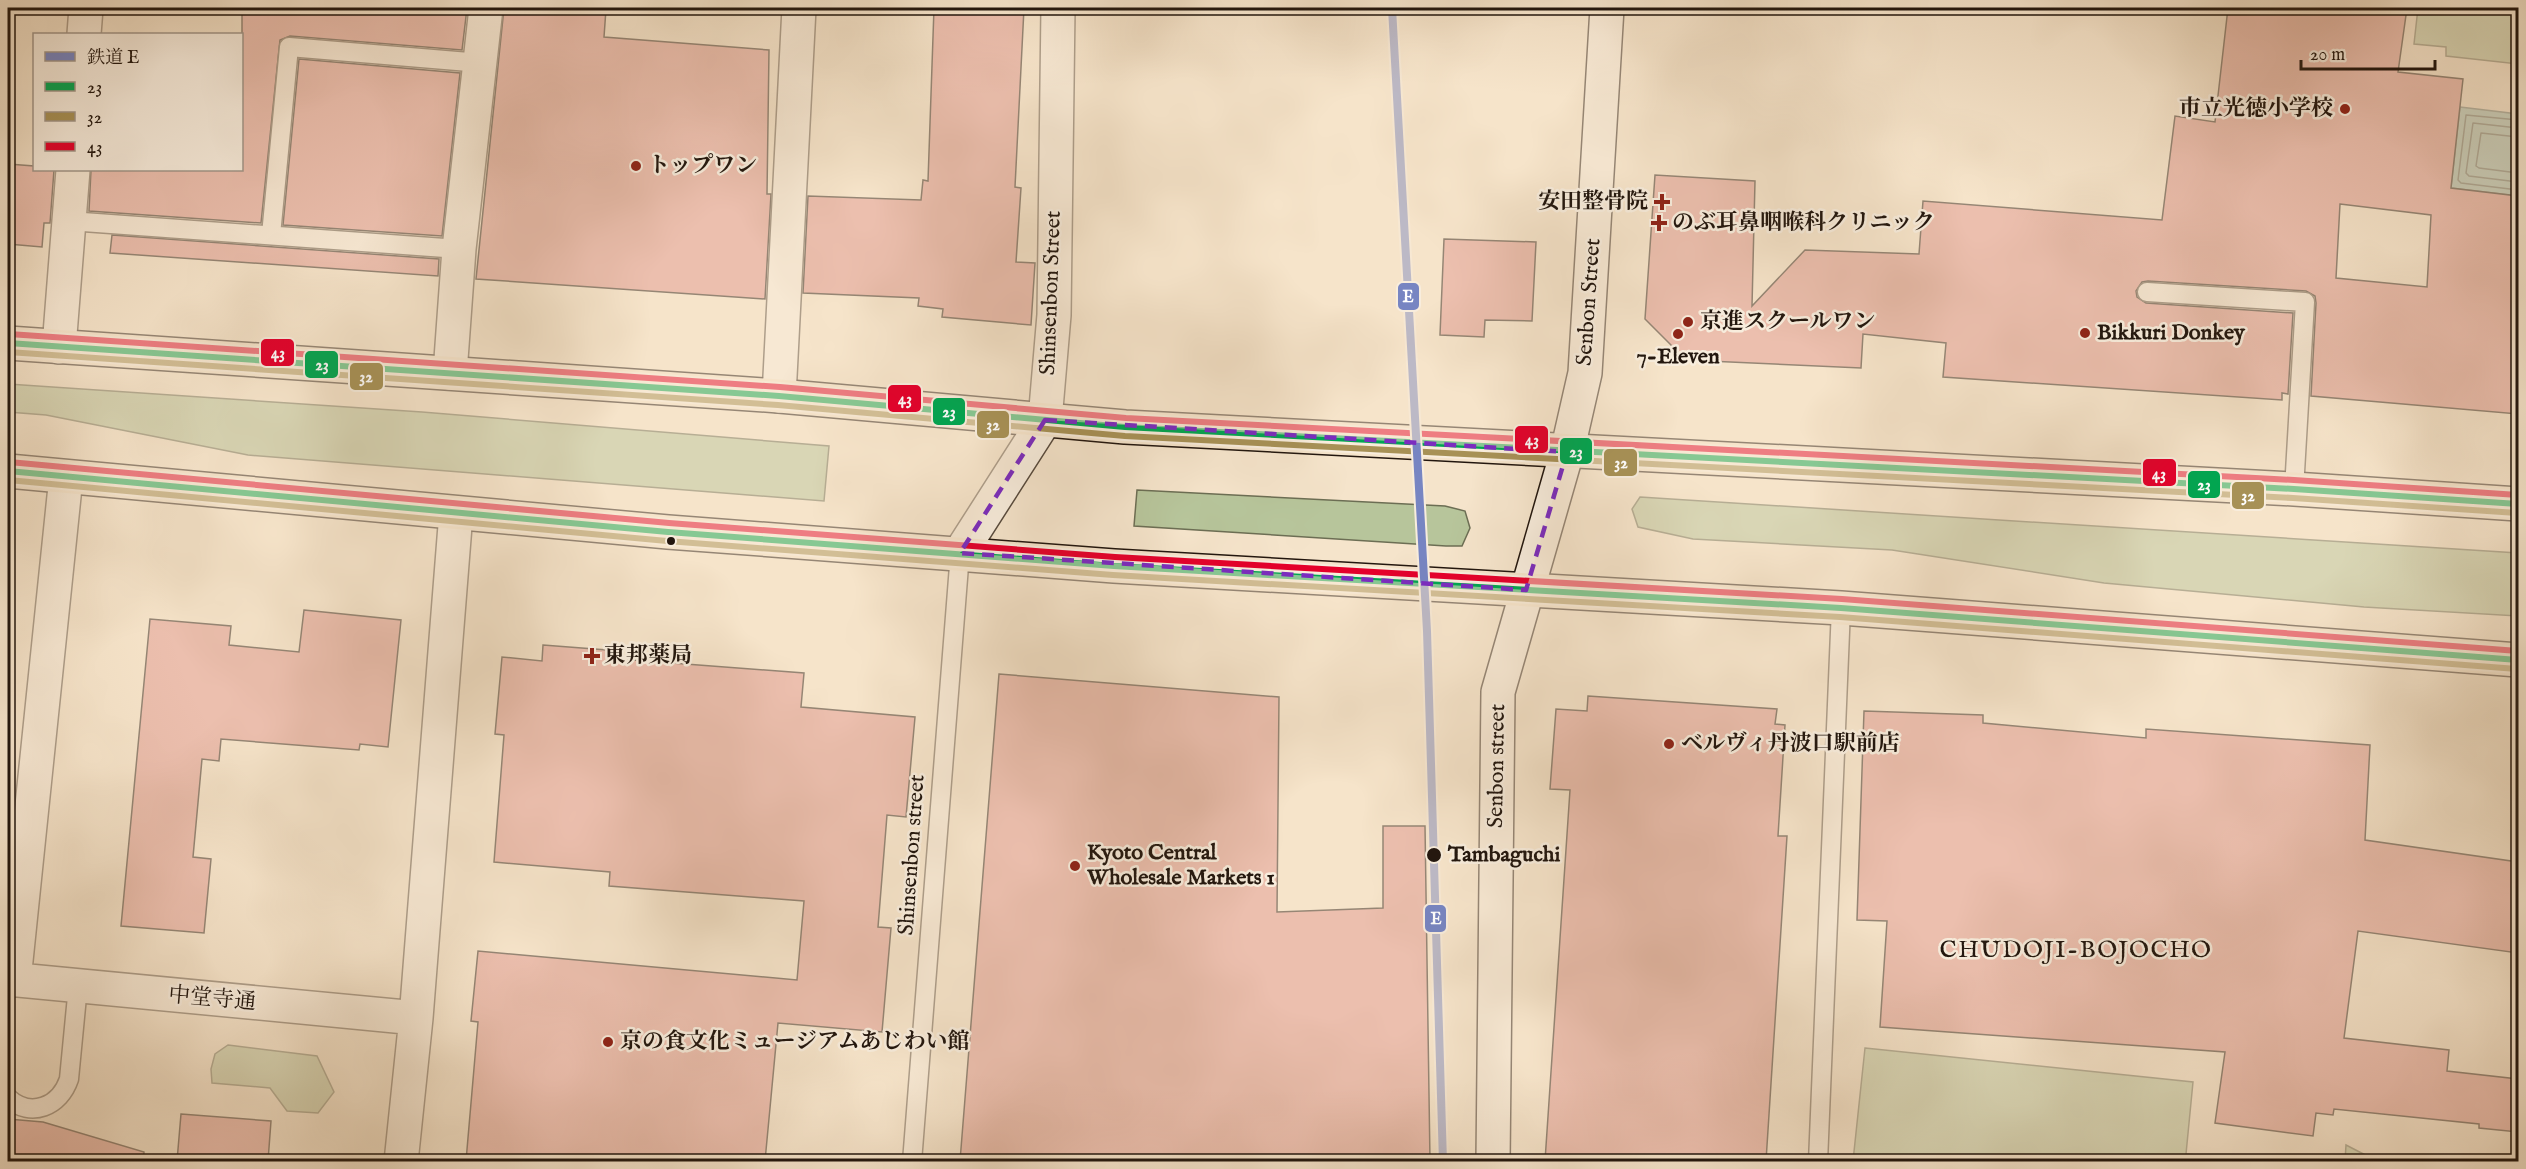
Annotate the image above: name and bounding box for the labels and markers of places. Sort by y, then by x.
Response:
place label: 市立光徳小学校 [2179,95,2333,123]
marker: 市立光徳小学校 [2338,102,2352,116]
place label: トップワン [648,152,757,180]
marker: トップワン [629,159,643,173]
place label: 安田整骨院 [1538,188,1648,216]
marker: 安田整骨院 [1653,193,1671,211]
place label: のぶ耳鼻咽喉科クリニック [1672,209,1935,237]
marker: のぶ耳鼻咽喉科クリニック [1650,214,1668,232]
place label: 京進スクールワン [1700,308,1876,336]
marker: 京進スクールワン [1681,315,1695,329]
place label: Bikkuri Donkey [2097,319,2246,347]
marker: Bikkuri Donkey [2078,326,2092,340]
marker: 7-Eleven [1671,327,1685,341]
place label: 7-Eleven [1636,343,1720,371]
unlabelled marker [665,535,677,547]
place label: 東邦薬局 [604,642,692,670]
marker: 東邦薬局 [585,649,599,663]
place label: ベルヴィ丹波口駅前店 [1681,730,1900,758]
marker: ベルヴィ丹波口駅前店 [1662,737,1676,751]
place label: Kyoto Central Wholesale Markets 1 [1086,839,1275,892]
place label: Tambaguchi [1447,841,1561,869]
marker: Tambaguchi [1425,846,1443,864]
marker: Kyoto Central Wholesale Markets 1 [1068,859,1082,873]
place label: 京の食文化ミュージアムあじわい館 [620,1028,970,1056]
marker: 京の食文化ミュージアムあじわい館 [601,1035,615,1049]

